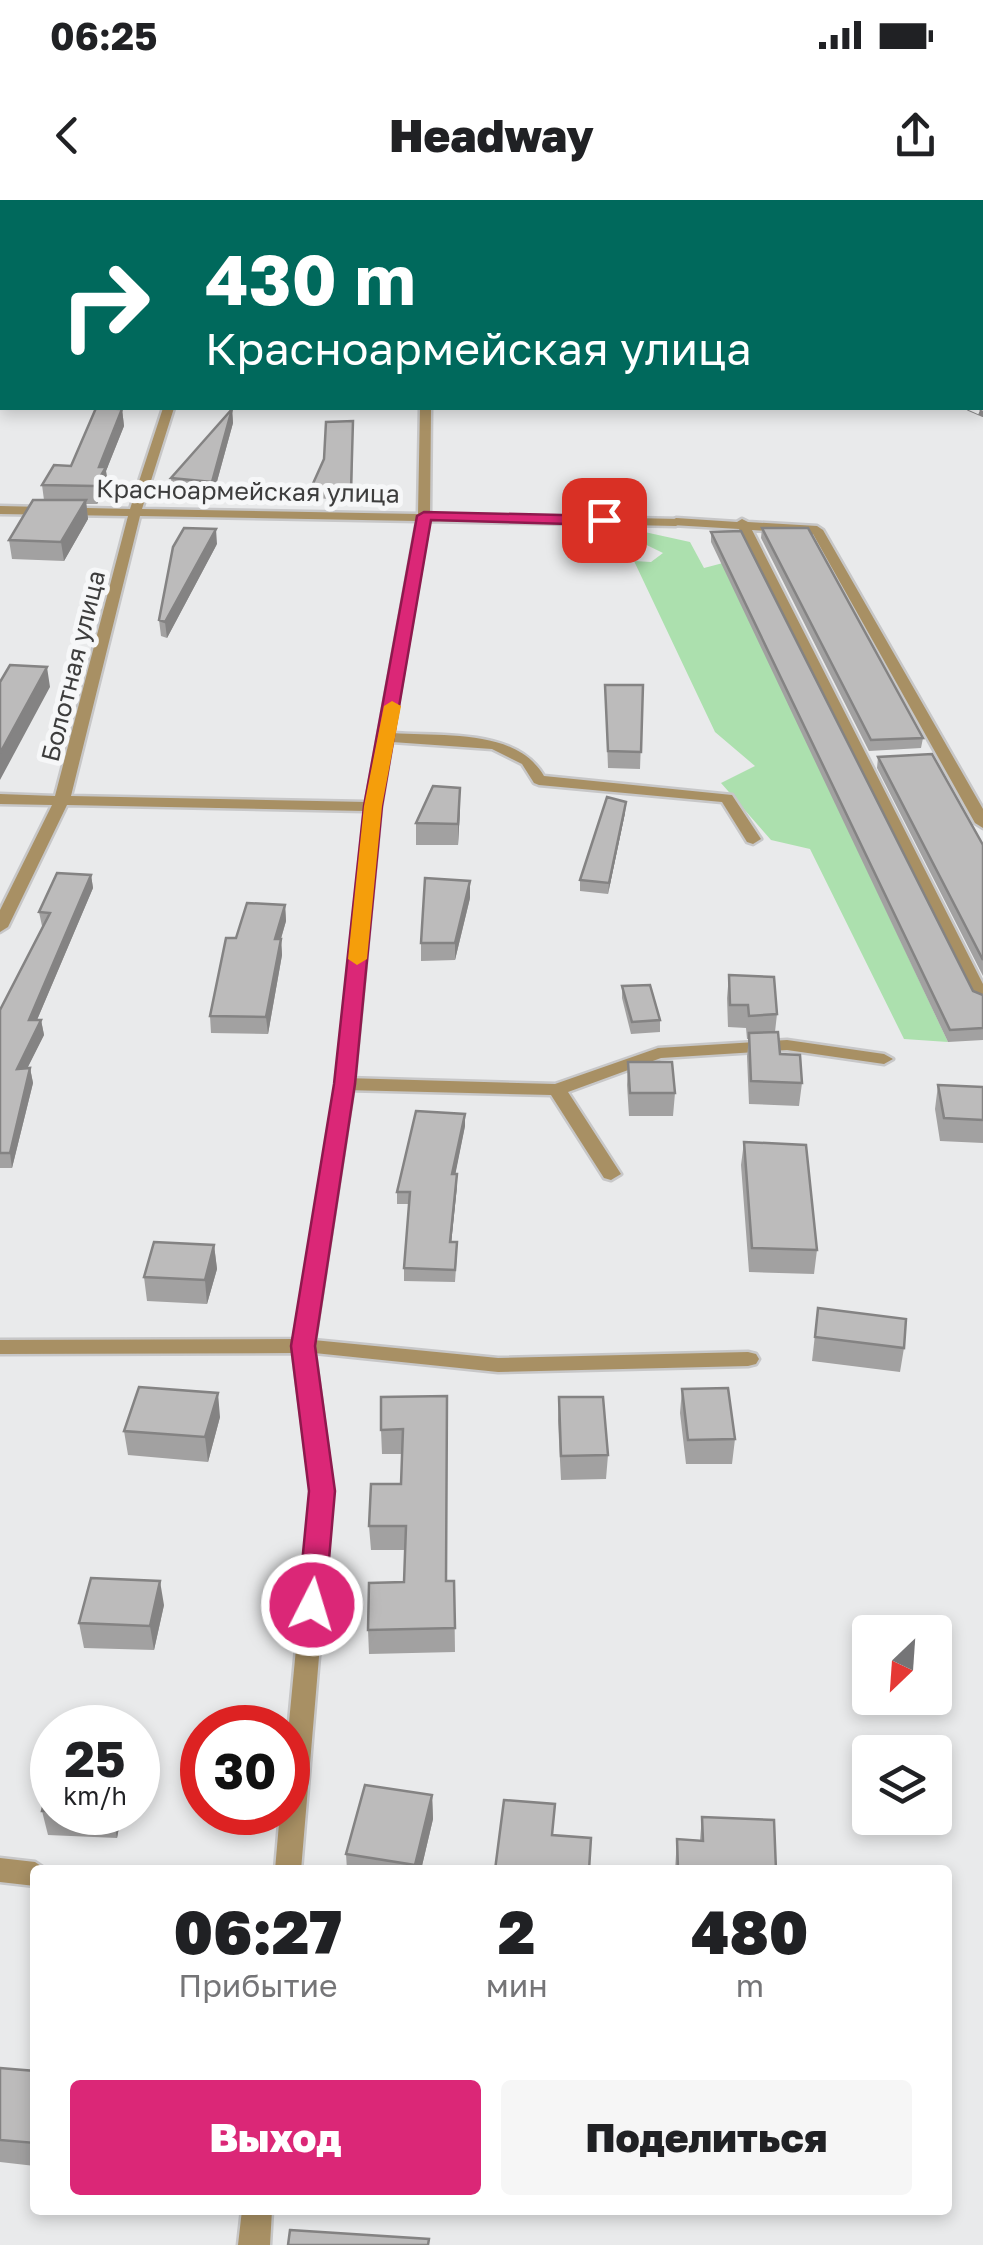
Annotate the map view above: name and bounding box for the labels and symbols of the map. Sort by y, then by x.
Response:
street label: Красноармейская улица [96,472,400,509]
pin [562,478,647,563]
street label: Болотная улица [34,567,111,765]
position arrow [260,1553,364,1657]
north arrow [852,1615,952,1715]
speed limit sign: 30 [180,1705,310,1835]

